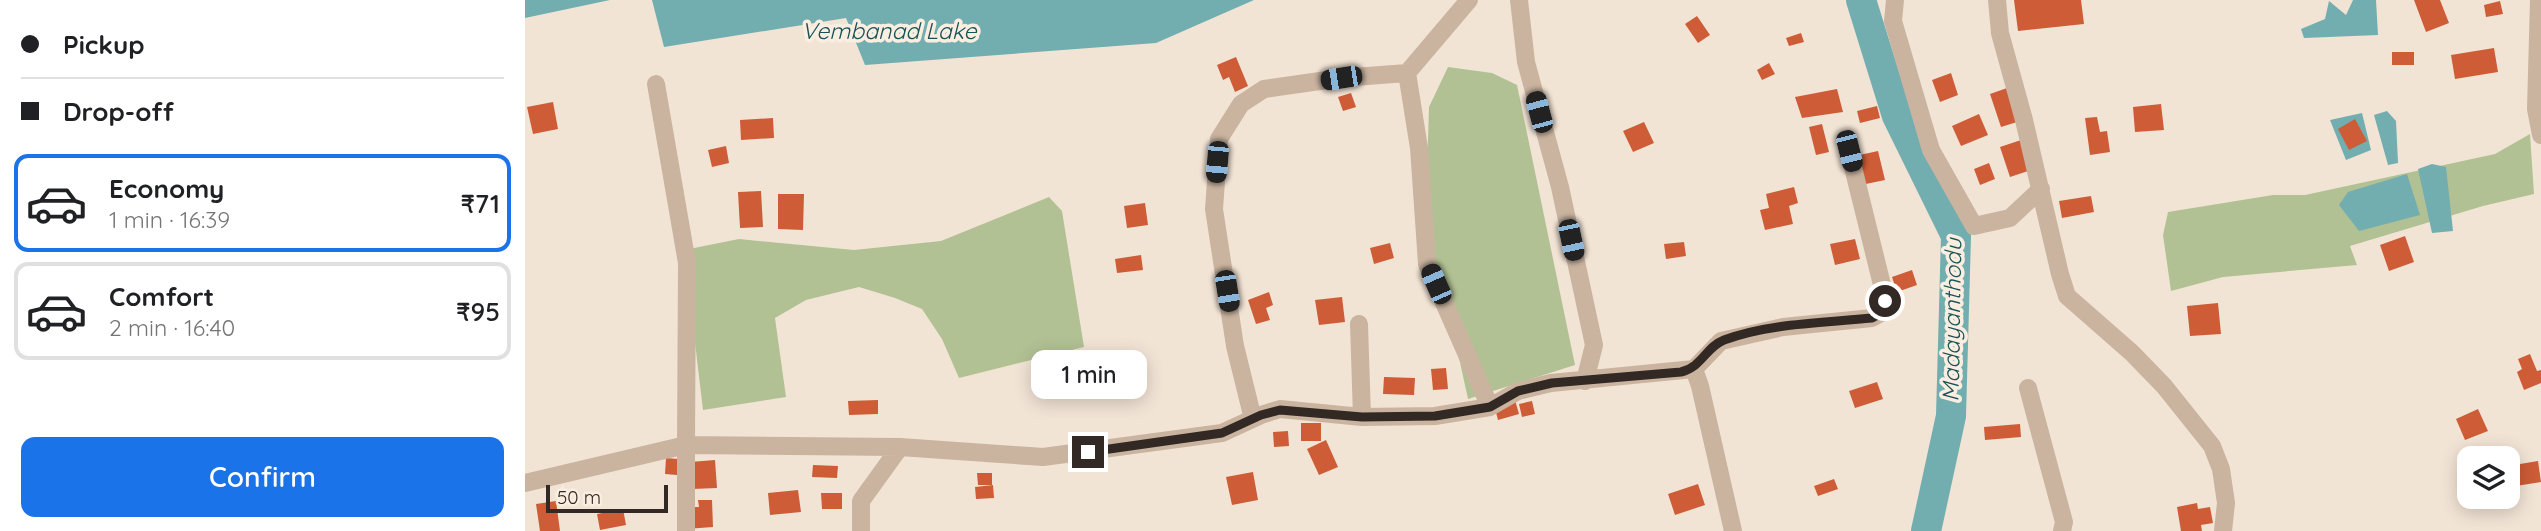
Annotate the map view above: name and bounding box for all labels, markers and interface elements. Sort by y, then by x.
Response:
water label: Vembanad Lake [801,16,978,45]
text: Pickup [63,28,145,61]
car [1319,64,1364,92]
car [1524,89,1555,135]
text: Drop-off [63,95,174,128]
car [1834,128,1865,174]
car [1205,140,1230,184]
icon: car [25,172,88,235]
text: Economy [109,172,224,205]
text: ₹71 [460,187,500,220]
text: 1 min · 16:39 [109,205,230,234]
car [1557,217,1586,263]
water label: Madayanthodu [1936,236,1967,402]
car [1418,261,1455,307]
car [1214,269,1241,313]
icon: car [25,280,88,343]
text: Comfort [109,280,214,313]
route start [1869,285,1901,317]
text: ₹95 [456,295,500,328]
text: 2 min · 16:40 [109,313,235,342]
callout: 1 min [1030,350,1146,400]
text: 1 min [1061,360,1117,389]
route end [1072,436,1104,468]
button: Confirm [21,437,504,517]
map controls [2457,446,2520,509]
button: layers [2457,446,2520,509]
scale bar [546,482,669,514]
text: 50 m [557,485,601,509]

